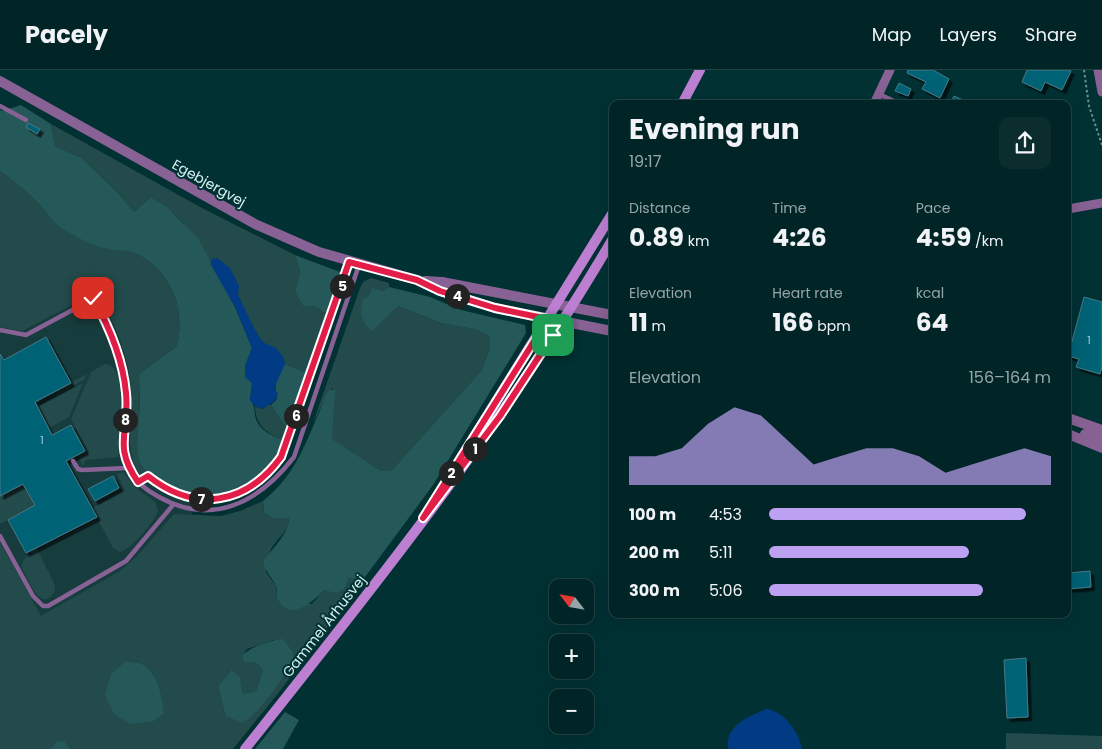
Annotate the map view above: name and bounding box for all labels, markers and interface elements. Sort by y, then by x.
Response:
text: Pacely [25,18,108,51]
text: Map [872,22,912,47]
text: Layers [940,22,997,47]
text: Share [1025,22,1077,47]
text: Evening run [629,110,800,149]
button: share [999,117,1051,169]
text: 19:17 [629,150,661,173]
street label: Egebjergvej [168,154,250,212]
text: Distance [629,198,690,218]
text: Time [772,198,806,218]
text: Pace [916,198,950,218]
text: 0.89 [629,220,684,255]
text: 4:26 [772,220,827,255]
text: 4:59 [916,220,971,255]
text: km [684,231,709,251]
text: /km [971,231,1003,251]
pin: 5 [330,274,354,298]
text: 5 [338,276,347,296]
pin [72,277,114,319]
text: Elevation [629,283,692,303]
text: Heart rate [772,283,843,303]
text: kcal [916,283,944,303]
icon: check [79,284,107,312]
pin: 4 [444,284,470,308]
text: 4 [453,286,462,306]
text: 11 [629,305,648,340]
text: 166 [772,305,814,340]
text: 64 [916,305,949,340]
pin [532,314,574,356]
text: m [648,316,666,336]
text: bpm [814,316,851,336]
icon: arrive [539,321,567,349]
house number: 1 [1087,332,1091,348]
text: Elevation [629,366,701,389]
text: 156–164 m [969,366,1051,389]
pin: 6 [284,404,308,428]
text: 6 [292,406,301,426]
pin: 8 [112,408,138,432]
text: 8 [121,410,130,430]
house number: 1 [40,432,44,448]
pin: 1 [462,436,488,462]
text: 1 [473,439,478,459]
pin: 2 [438,460,464,486]
text: 2 [448,463,456,483]
pin: 7 [188,486,214,512]
text: 7 [198,489,205,509]
text: 100 m [629,503,676,526]
text: 4:53 [709,503,742,526]
text: 200 m [629,541,679,564]
text: 5:11 [709,541,733,564]
street label: Gammel Århusvej [278,571,370,681]
north arrow [549,579,594,624]
map controls [549,579,594,734]
text: 300 m [629,579,680,602]
text: 5:06 [709,579,743,602]
button: + [549,634,594,679]
button: − [549,689,594,734]

